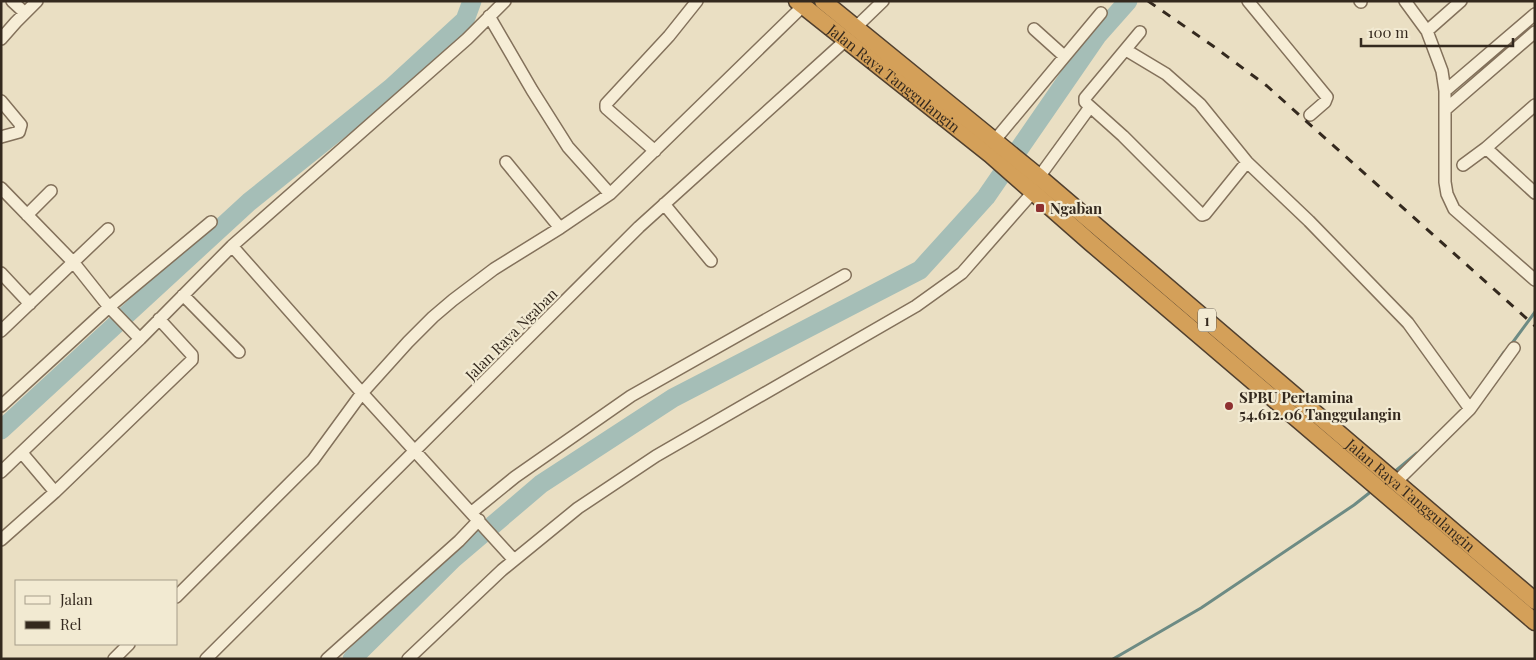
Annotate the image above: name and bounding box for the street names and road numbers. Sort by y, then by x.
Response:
street label: Jalan Raya Tanggulangin [823,19,964,137]
street label: Jalan Raya Ngaban [460,284,561,385]
road number: 1 [1198,308,1216,332]
street label: Jalan Raya Tanggulangin [1342,434,1480,556]

